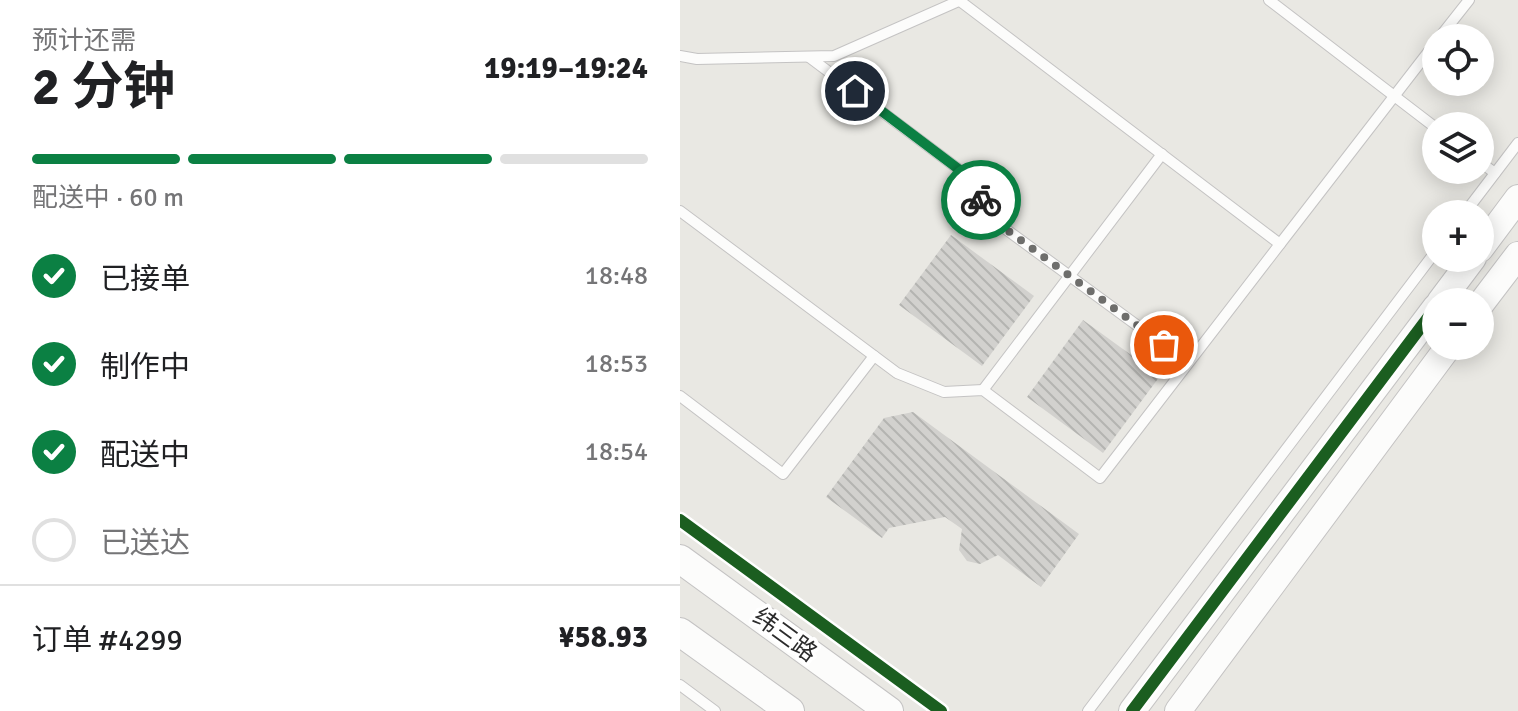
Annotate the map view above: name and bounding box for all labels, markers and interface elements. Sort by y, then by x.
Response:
map controls [1422,24,1494,360]
button: locate [1422,24,1494,96]
text: 预计还需 [32,25,136,57]
text: 19:19–19:24 [484,50,648,87]
text: 2 分钟 [32,55,176,119]
pin [821,57,889,125]
icon: home [833,69,877,113]
button: layers [1422,112,1494,184]
courier [941,160,1021,240]
icon: bike [959,178,1003,222]
text: 配送中 · 60 m [32,182,184,214]
button: + [1422,200,1494,272]
icon: check [32,254,76,298]
text: 18:48 [585,260,648,292]
text: 已接单 [100,261,190,298]
button: − [1422,288,1494,360]
pin [1130,311,1198,379]
icon: bag [1142,323,1186,367]
icon: check [32,342,76,386]
text: 18:53 [585,348,648,380]
text: 制作中 [100,349,190,386]
icon: check [32,430,76,474]
text: 18:54 [585,436,648,468]
text: 配送中 [100,437,190,474]
text: 已送达 [100,525,190,562]
street label: 纬三路 [747,602,823,668]
text: ¥58.93 [558,619,648,656]
text: 订单 #4299 [32,622,183,659]

